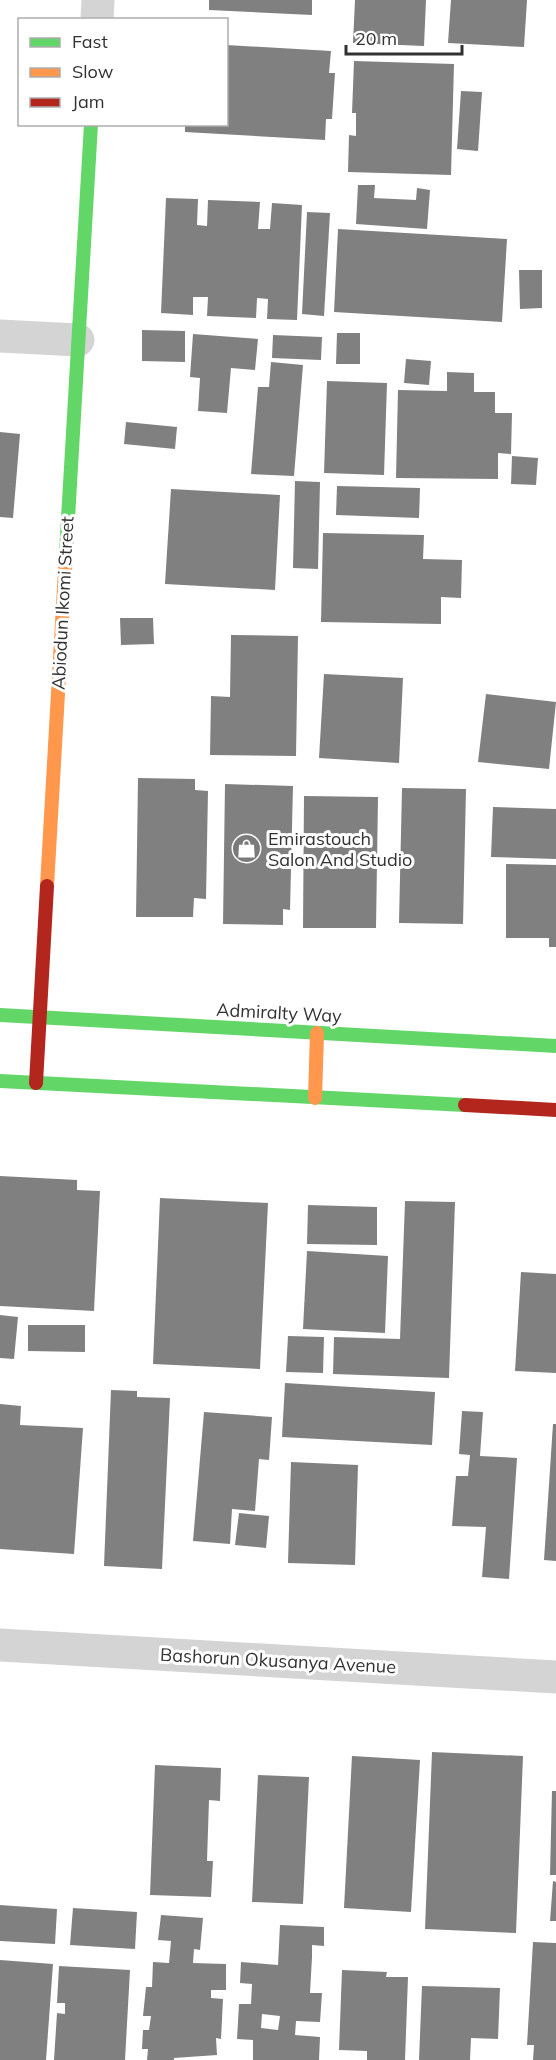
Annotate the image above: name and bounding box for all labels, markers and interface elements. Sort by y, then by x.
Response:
legend [18,18,228,126]
scale bar [346,18,462,56]
text: 20 m [355,27,397,50]
text: Fast [72,30,108,53]
text: Slow [72,60,114,83]
text: Jam [72,90,105,113]
street label: Abiodun Ikomi Street [46,516,79,690]
place label: Emirastouch Salon And Studio [268,827,412,871]
shop icon: Emirastouch Salon And Studio [231,833,263,865]
street label: Admiralty Way [216,998,343,1027]
street label: Bashorun Okusanya Avenue [159,1643,397,1678]

